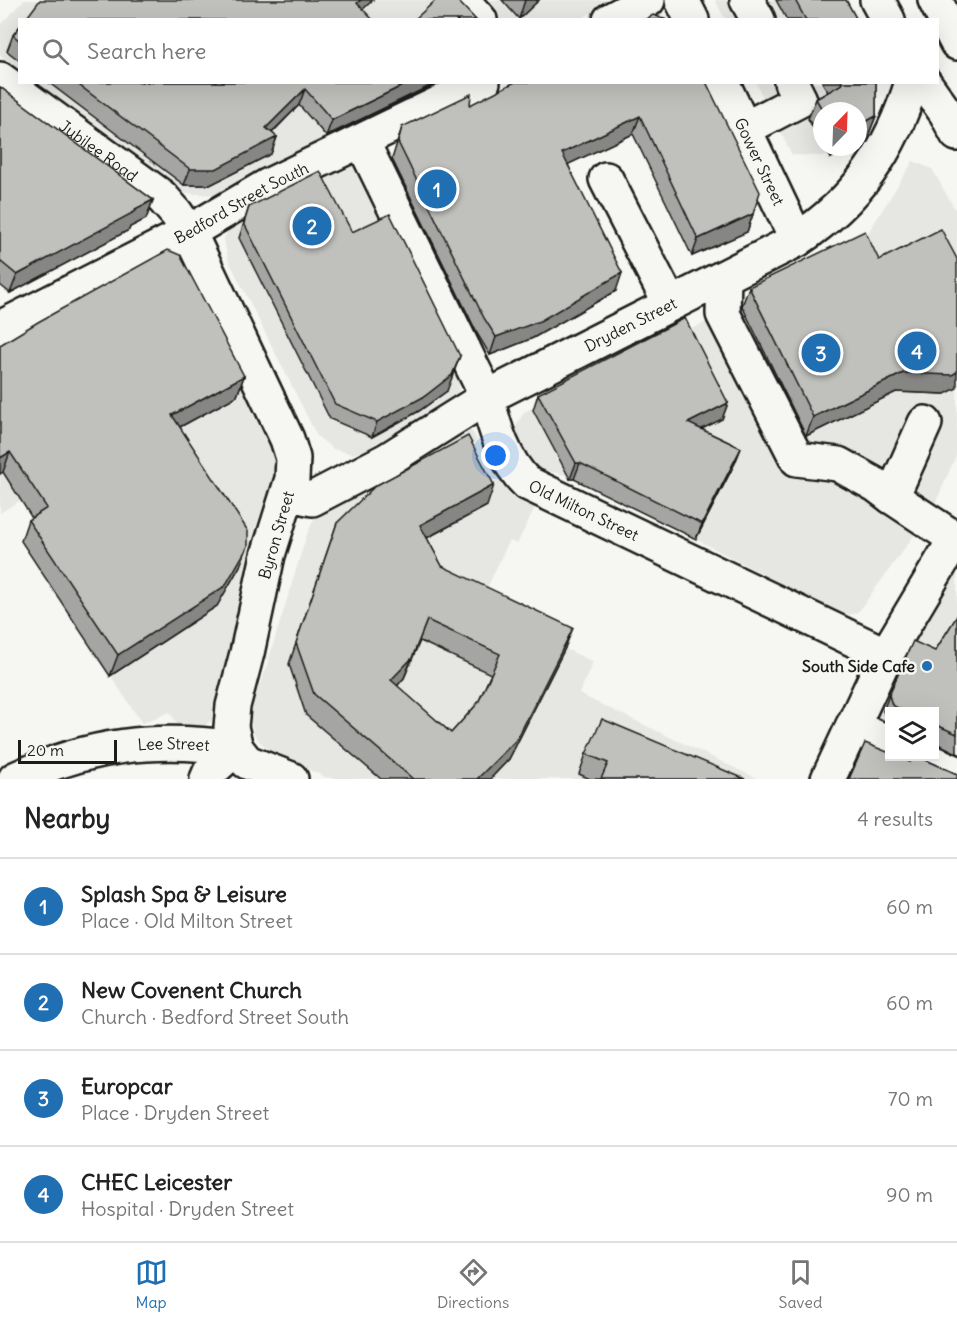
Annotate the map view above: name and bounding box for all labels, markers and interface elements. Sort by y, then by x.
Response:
search box [18,18,939,84]
icon: search [39,35,72,68]
text: Search here [87,37,206,65]
north arrow [813,102,867,156]
street label: Gower Street [730,114,789,209]
street label: Jubilee Road [56,116,142,186]
street label: Bedford Street South [171,158,312,248]
pin: 1 [418,166,456,212]
pin: 2 [292,204,332,248]
street label: Dryden Street [581,292,680,356]
pin: 4 [898,328,936,374]
pin: 3 [802,330,840,376]
your location [481,441,510,470]
street label: Old Milton Street [526,475,643,545]
street label: Byron Street [254,488,298,581]
place label: South Side Cafe [802,656,915,676]
marker: South Side Cafe [920,659,934,673]
map controls [885,707,939,761]
button: layers [885,707,939,761]
street label: Lee Street [137,733,211,755]
scale bar [18,737,117,764]
text: 20 m [27,740,64,760]
text: Nearby [24,802,110,835]
text: 4 results [857,806,933,831]
text: Splash Spa & Leisure [81,880,287,908]
text: 1 [40,894,47,919]
text: 60 m [886,894,933,919]
text: Place · Old Milton Street [81,908,293,933]
text: New Covenent Church [81,976,302,1004]
text: 2 [38,990,49,1015]
text: 60 m [886,990,933,1015]
text: Church · Bedford Street South [81,1004,349,1029]
text: Europcar [81,1072,173,1100]
text: 3 [38,1086,49,1111]
text: 70 m [888,1086,933,1111]
text: Place · Dryden Street [81,1100,269,1125]
text: CHEC Leicester [81,1168,232,1196]
text: 4 [38,1182,49,1207]
text: 90 m [886,1182,933,1207]
text: Hospital · Dryden Street [81,1196,294,1221]
tab: Map [135,1256,168,1312]
tab: Directions [437,1256,509,1312]
tab: Saved [779,1256,822,1312]

